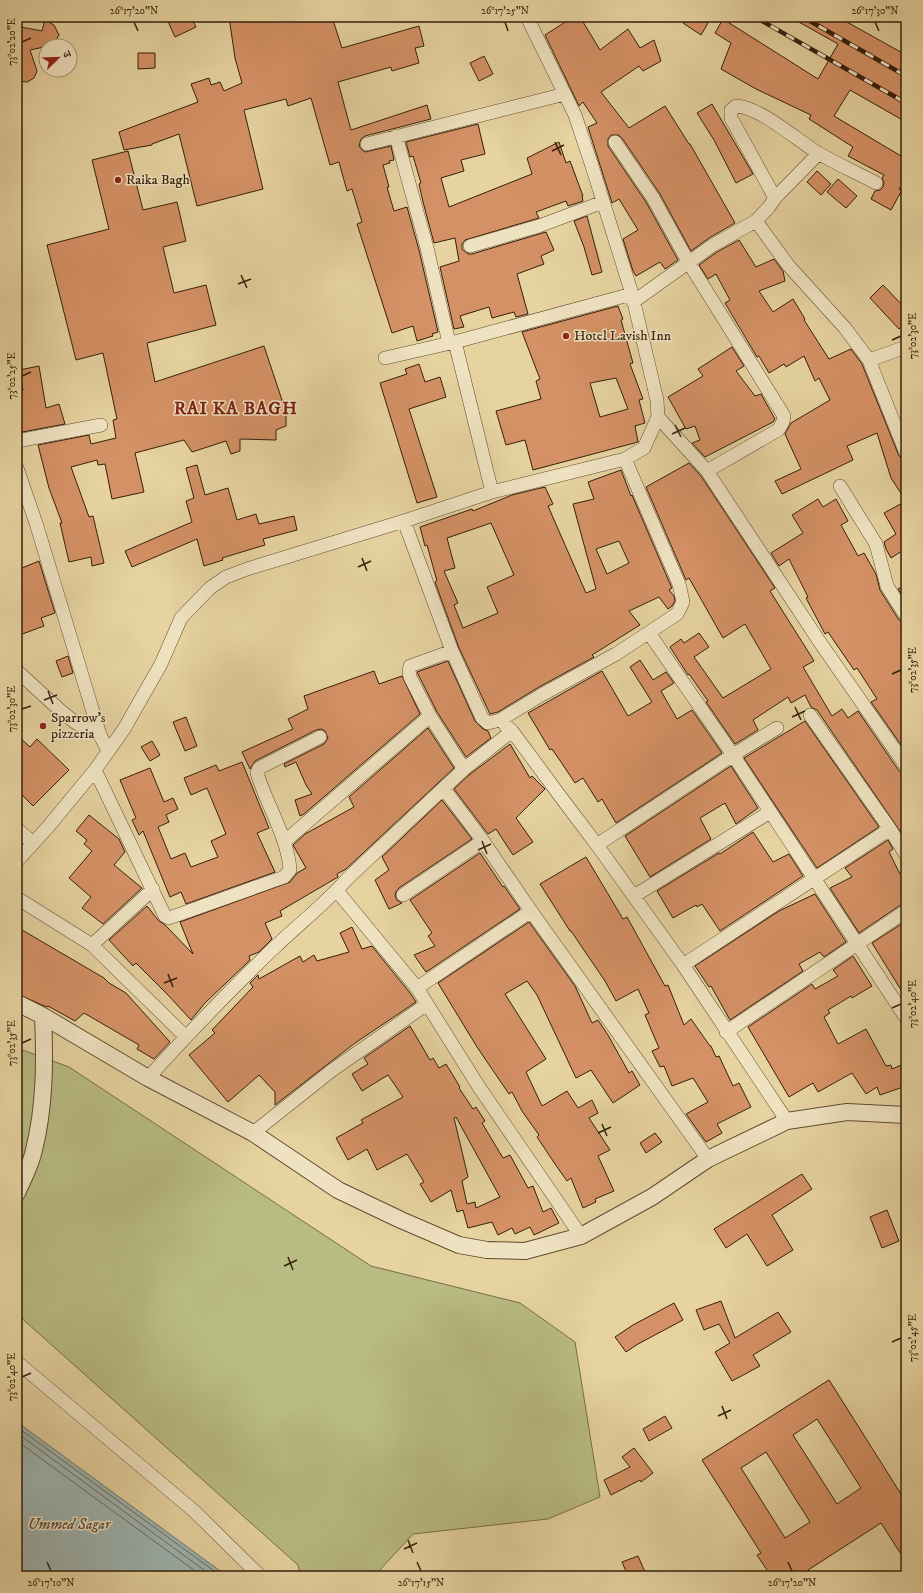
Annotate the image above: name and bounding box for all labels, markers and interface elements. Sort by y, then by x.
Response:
text: 26°17'20"N [110,5,158,17]
text: 26°17'25"N [481,5,529,17]
text: 26°17'30"N [851,5,899,17]
text: 73°02'20"E [6,18,18,66]
north arrow [38,38,78,78]
text: उ [58,48,74,61]
place label: Raika Bagh [126,171,190,189]
marker: Raika Bagh [113,175,123,185]
text: 73°02'30"E [907,313,919,359]
place label: Hotel Lavish Inn [574,327,672,345]
marker: Hotel Lavish Inn [561,331,571,341]
text: 73°02'25"E [6,353,18,399]
district label: RAI KA BAGH [174,398,298,420]
text: 73°02'35"E [907,647,919,693]
text: 73°02'30"E [6,686,18,732]
place label: Sparrow's pizzeria [50,709,106,743]
marker: Sparrow's pizzeria [38,721,48,731]
text: 73°02'40"E [907,980,919,1028]
text: 73°02'35"E [6,1020,18,1066]
text: 73°02'45"E [907,1314,919,1362]
text: 73°02'40"E [6,1353,18,1401]
water label: Ummed Sagar [28,1515,112,1534]
text: 26°17'10"N [27,1577,75,1589]
text: 26°17'15"N [398,1577,444,1589]
text: 26°17'20"N [768,1577,816,1589]

